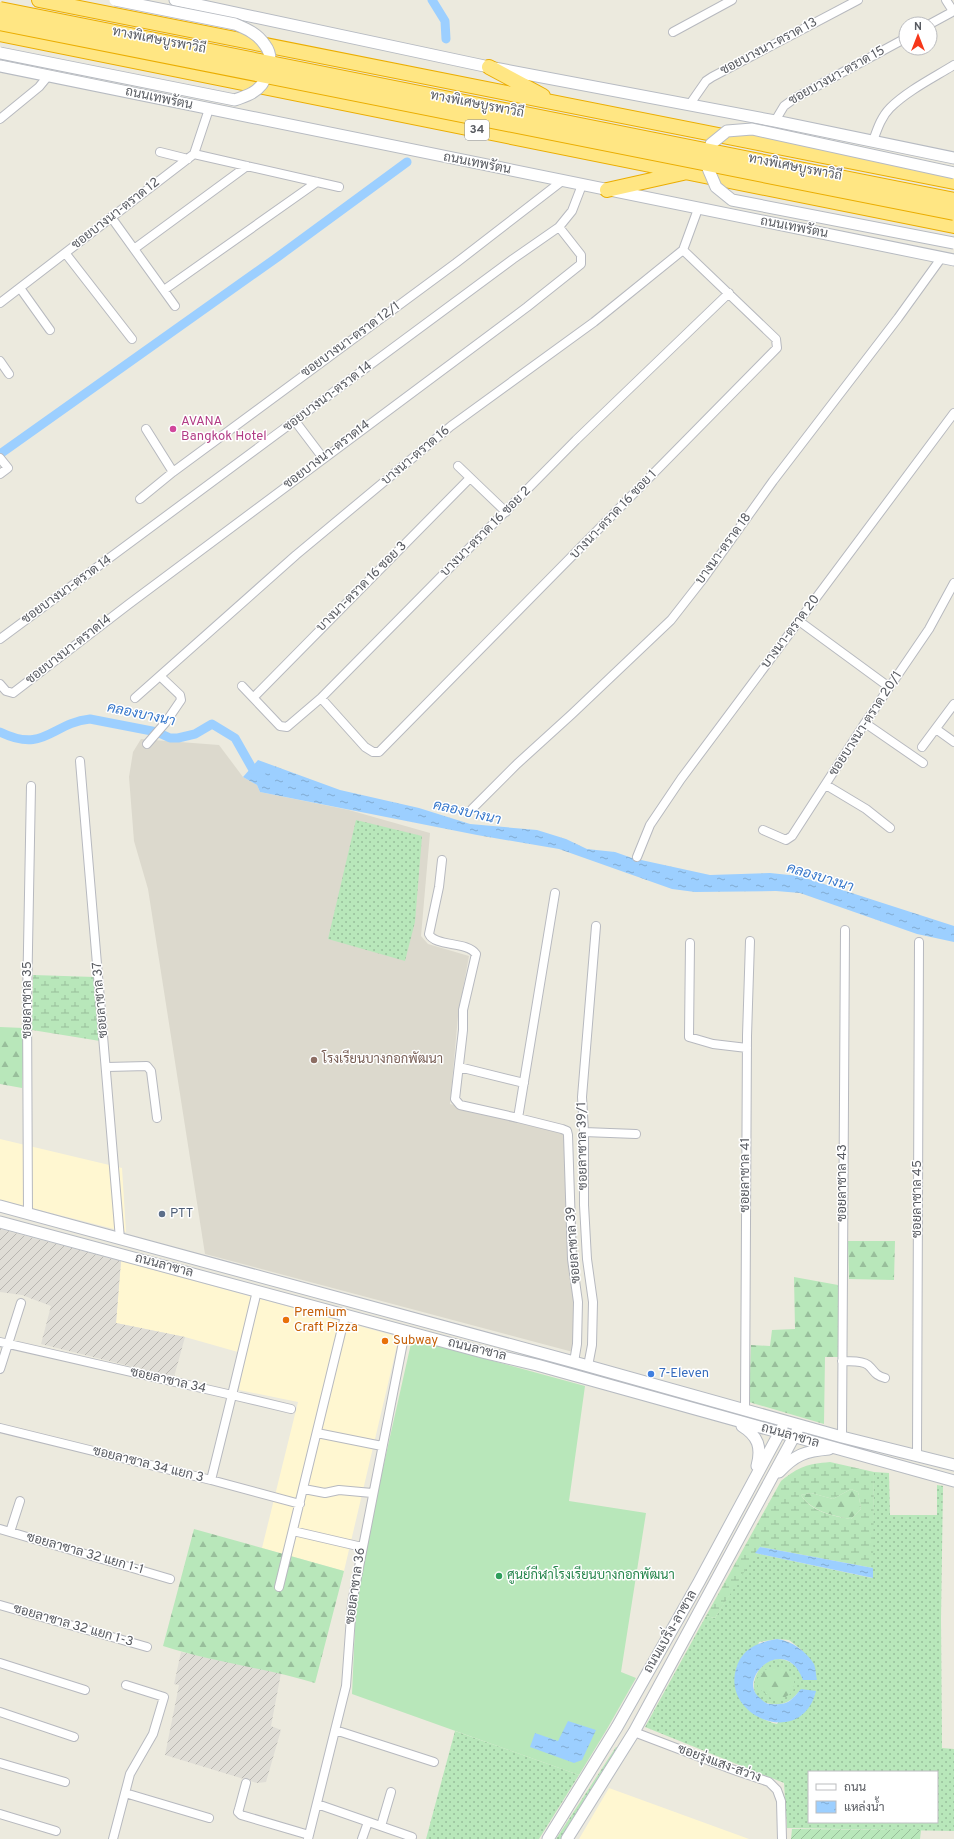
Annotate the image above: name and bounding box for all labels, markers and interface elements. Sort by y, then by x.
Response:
street label: ซอยบางนา-ตราด 13 [718,15,820,79]
north arrow [898,16,938,56]
text: N [914,20,922,34]
street label: ทางพิเศษบูรพาวิถี [111,21,208,58]
street label: ซอยบางนา-ตราด 15 [786,43,888,109]
street label: ถนนเทพรัตน [124,83,194,114]
street label: ทางพิเศษบูรพาวิถี [429,85,526,122]
road number: 34 [465,120,489,140]
street label: ทางพิเศษบูรพาวิถี [747,148,844,185]
street label: ถนนเทพรัตน [442,149,512,178]
street label: ซอยบางนา-ตราด 12 [69,175,163,253]
street label: ถนนเทพรัตน [759,213,829,242]
street label: ซอยบางนา-ตราด 12/1 [298,299,404,381]
street label: ซอยบางนา-ตราด 14 [280,358,376,436]
place label: AVANA Bangkok Hotel [181,414,267,445]
street label: ซอยบางนา-ตราด14 [281,417,373,493]
street label: บางนา-ตราด 16 [379,423,453,489]
marker: AVANA Bangkok Hotel [168,424,178,434]
street label: บางนา-ตราด 16 ซอย 1 [567,467,661,563]
street label: บางนา-ตราด 16 ซอย 2 [437,483,535,581]
street label: บางนา-ตราด 18 [693,510,755,588]
street label: บางนา-ตราด 16 ซอย 3 [313,538,411,636]
street label: ซอยบางนา-ตราด 14 [19,552,115,628]
street label: บางนา-ตราด 20 [758,592,824,672]
street label: ซอยบางนา-ตราด14 [23,612,115,688]
street label: ซอยบางนา-ตราด 20/1 [826,668,906,780]
water label: คลองบางนา [105,700,177,731]
water label: คลองบางนา [431,797,503,829]
water label: คลองบางนา [785,860,856,896]
street label: ซอยลาซาล 35 [20,961,36,1039]
street label: ซอยลาซาล 37 [90,961,112,1039]
place label: โรงเรียนบางกอกพัฒนา [321,1049,443,1068]
marker: โรงเรียนบางกอกพัฒนา [309,1055,319,1065]
street label: ซอยลาซาล 39/1 [574,1102,592,1190]
street label: ซอยลาซาล 41 [738,1138,754,1212]
street label: ซอยลาซาล 43 [835,1144,851,1222]
street label: ซอยลาซาล 45 [910,1160,926,1238]
place label: PTT [170,1206,193,1222]
street label: ซอยลาซาล 39 [563,1206,585,1284]
marker: PTT [157,1209,167,1219]
street label: ถนนลาซาล [133,1251,195,1281]
place label: Premium Craft Pizza [294,1305,358,1336]
marker: Premium Craft Pizza [281,1315,291,1325]
place label: Subway [393,1333,438,1349]
street label: ถนนลาซาล [446,1335,508,1365]
marker: Subway [380,1336,390,1346]
street label: ซอยลาซาล 34 [128,1364,208,1398]
place label: 7-Eleven [659,1366,709,1382]
marker: 7-Eleven [646,1369,656,1379]
street label: ถนนลาซาล [759,1420,821,1452]
street label: ซอยลาซาล 34 แยก 3 [91,1443,205,1487]
street label: ซอยลาซาล 32 แยก 1-1 [24,1530,146,1578]
street label: ซอยลาซาล 36 [343,1547,369,1625]
place label: ศูนย์กีฬาโรงเรียนบางกอกพัฒนา [507,1565,675,1584]
marker: ศูนย์กีฬาโรงเรียนบางกอกพัฒนา [494,1571,504,1581]
street label: ถนนแบริ่ง-ลาซาล [636,1585,701,1676]
street label: ซอยลาซาล 32 แยก 1-3 [11,1601,135,1651]
street label: ซอยรุ่งแสง-สว่าง [675,1741,763,1787]
legend [808,1771,938,1823]
text: ถนน [844,1780,867,1796]
text: แหล่งน้ำ [844,1796,884,1816]

